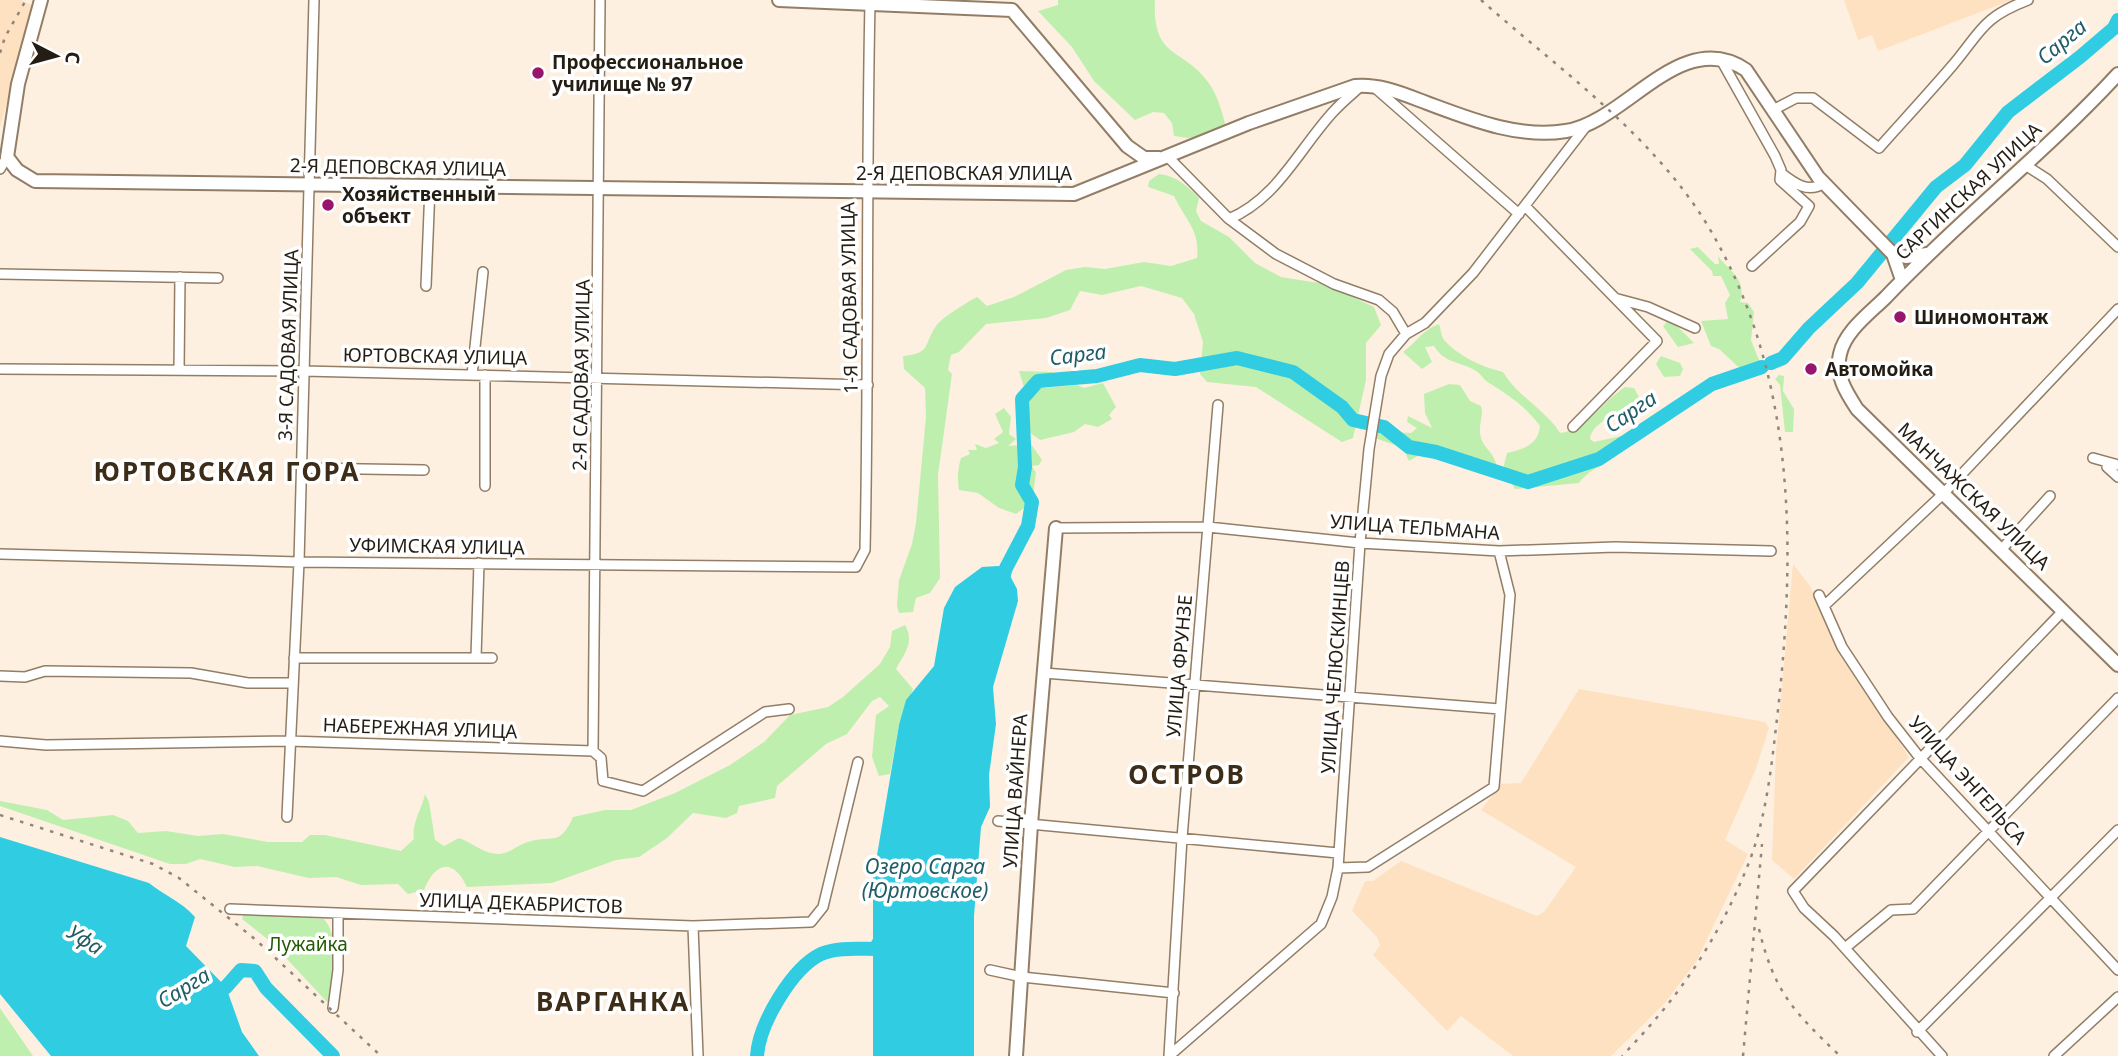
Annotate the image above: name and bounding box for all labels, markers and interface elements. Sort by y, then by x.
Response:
water label: Сарга [2031,12,2092,70]
north arrow [21,21,91,91]
place label: Профессиональное училище № 97 [551,49,743,97]
text: С [59,50,86,65]
marker: Профессиональное училище № 97 [530,65,546,81]
street label: САРГИНСКАЯ УЛИЦА [1889,116,2047,266]
street label: 2-Я ДЕПОВСКАЯ УЛИЦА [290,152,507,182]
street label: 2-Я ДЕПОВСКАЯ УЛИЦА [856,160,1073,186]
place label: Хозяйственный объект [342,181,496,229]
marker: Хозяйственный объект [320,197,336,213]
street label: 1-Я САДОВАЯ УЛИЦА [834,201,864,394]
street label: 3-Я САДОВАЯ УЛИЦА [272,248,304,441]
street label: 2-Я САДОВАЯ УЛИЦА [566,278,596,471]
place label: Шиномонтаж [1914,304,2049,330]
marker: Шиномонтаж [1892,309,1908,325]
water label: Сарга [1048,337,1108,371]
street label: ЮРТОВСКАЯ УЛИЦА [343,341,528,371]
place label: Автомойка [1825,356,1934,382]
marker: Автомойка [1803,361,1819,377]
water label: Сарга [1599,384,1662,439]
street label: МАНЧАЖСКАЯ УЛИЦА [1892,416,2056,576]
district label: ЮРТОВСКАЯ ГОРА [94,453,361,489]
street label: УЛИЦА ТЕЛЬМАНА [1329,508,1502,546]
street label: УФИМСКАЯ УЛИЦА [349,531,526,561]
street label: УЛИЦА ЧЕЛЮСКИНЦЕВ [1315,559,1355,775]
street label: УЛИЦА ФРУНЗЕ [1160,594,1198,738]
street label: УЛИЦА ЭНГЕЛЬСА [1903,710,2033,850]
street label: НАБЕРЕЖНАЯ УЛИЦА [322,712,519,744]
street label: УЛИЦА ВАЙНЕРА [997,712,1033,869]
district label: ОСТРОВ [1128,756,1246,792]
water label: Озеро Сарга (Юртовское) [862,852,988,904]
street label: УЛИЦА ДЕКАБРИСТОВ [419,886,623,920]
water label: Уфа [62,917,109,961]
park label: Лужайка [268,931,348,957]
water label: Сарга [152,960,215,1014]
district label: ВАРГАНКА [536,983,690,1019]

